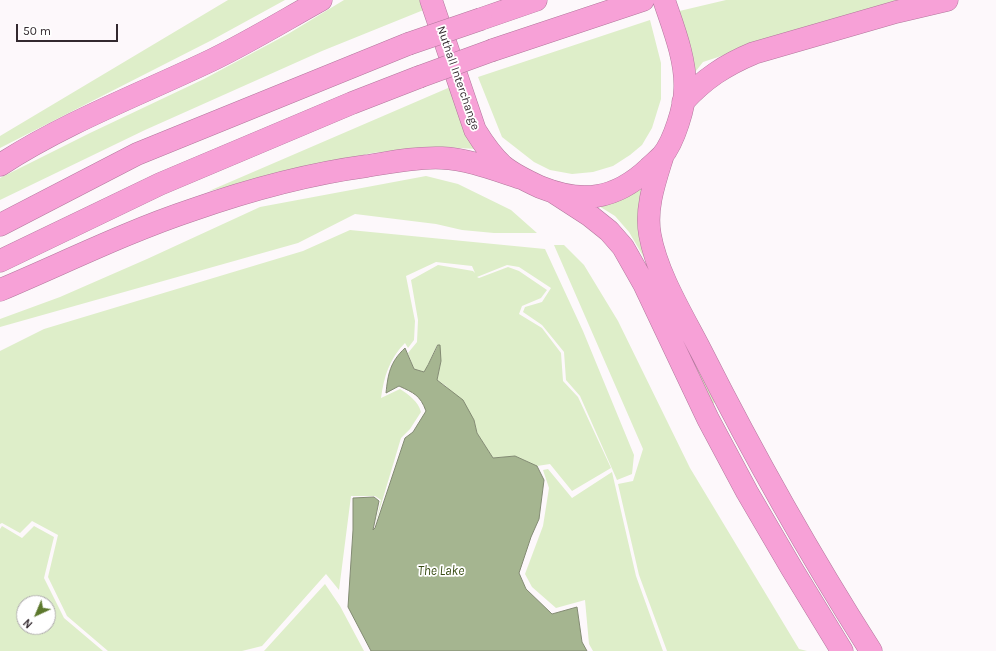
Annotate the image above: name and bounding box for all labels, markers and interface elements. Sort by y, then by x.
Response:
scale bar [18,16,120,42]
text: 50 m [23,24,51,38]
street label: Nuthall Interchange [433,24,483,132]
water label: The Lake [418,563,464,579]
north arrow [16,595,56,635]
text: N [21,616,35,631]

